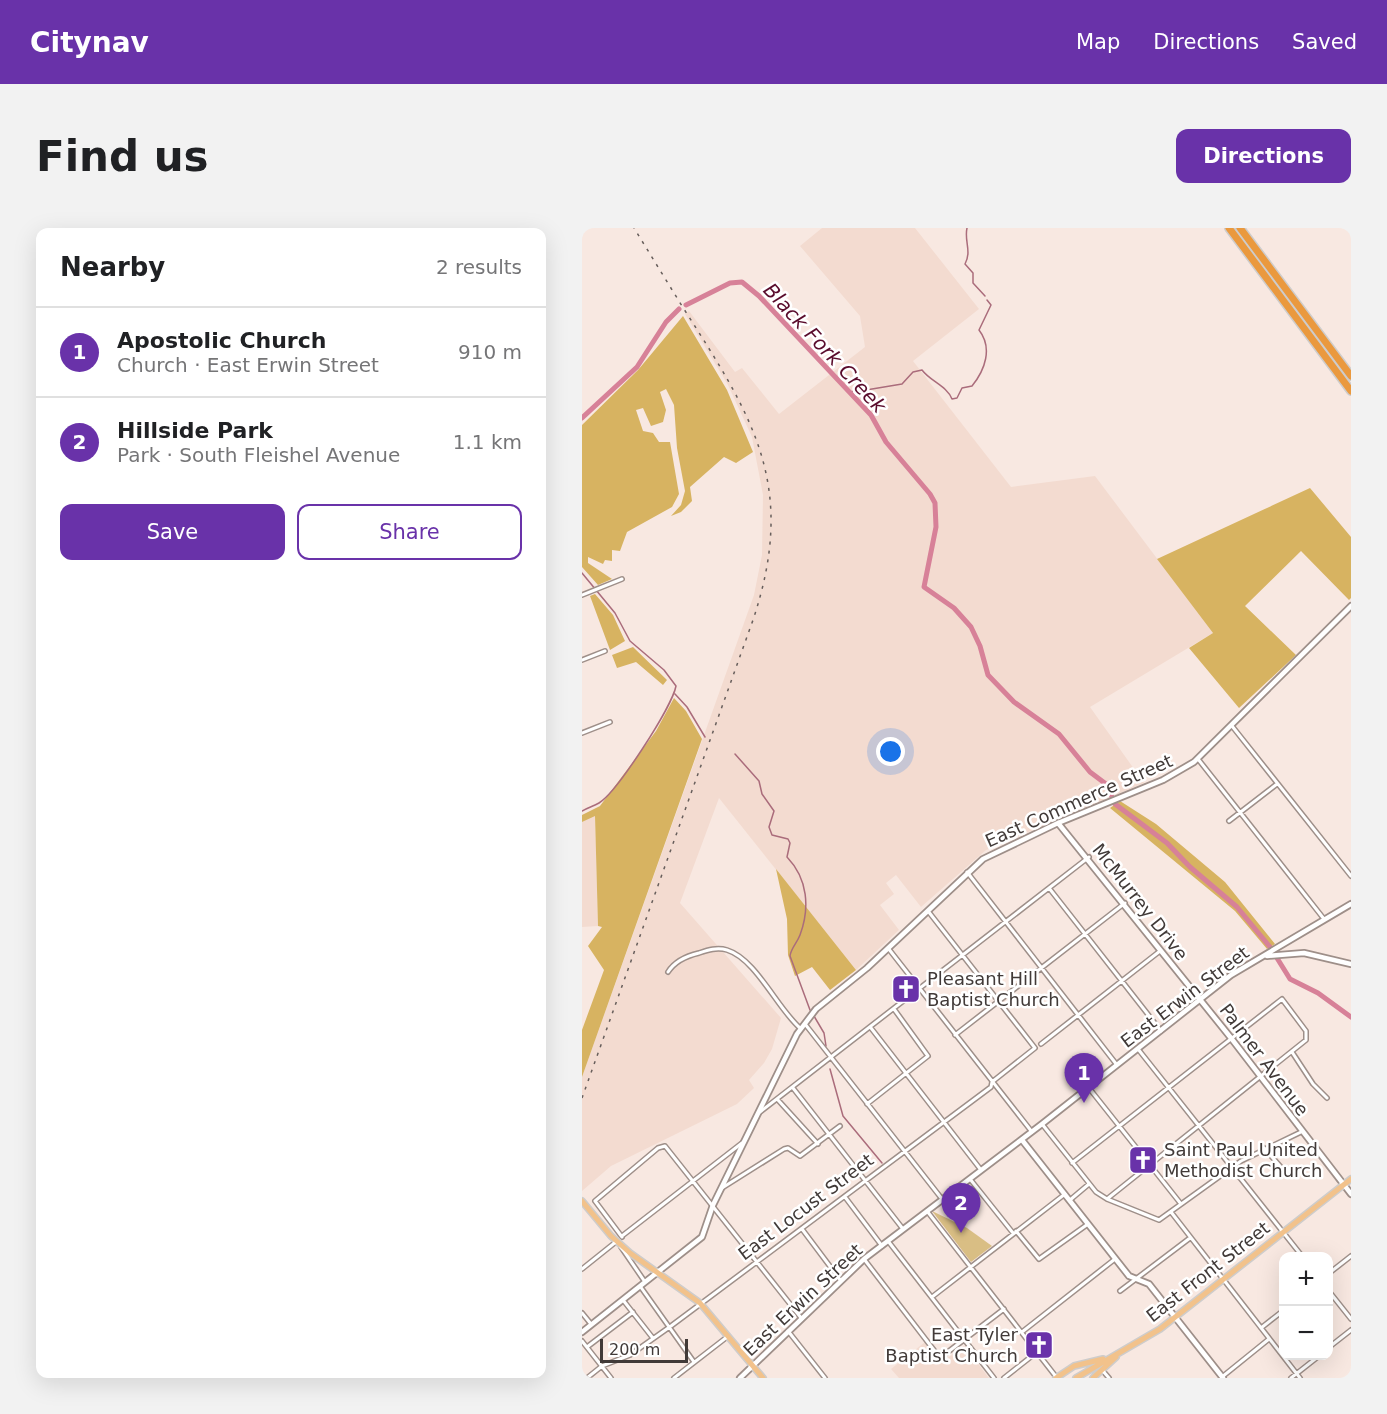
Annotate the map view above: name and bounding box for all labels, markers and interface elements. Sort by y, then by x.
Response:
text: Citynav [30,26,149,59]
text: Map [1076,30,1120,54]
text: Directions [1153,30,1259,54]
text: Saved [1292,30,1357,54]
button: Directions [1176,129,1351,183]
text: Find us [36,132,209,181]
text: Nearby [60,252,165,282]
text: 2 results [436,255,522,279]
water label: Black Fork Creek [759,278,892,419]
text: Apostolic Church [117,328,326,353]
text: 1 [73,340,86,364]
text: 910 m [458,340,522,364]
text: Church · East Erwin Street [117,353,379,377]
text: Hillside Park [117,418,273,443]
text: 2 [73,430,86,454]
text: 1.1 km [453,430,522,454]
text: Park · South Fleishel Avenue [117,443,400,467]
button: Save [60,504,285,560]
button: Share [297,504,522,560]
your location [876,737,905,766]
street label: East Commerce Street [982,750,1176,851]
street label: McMurrey Drive [1088,839,1192,964]
street label: East Erwin Street [1117,942,1253,1052]
place label: Pleasant Hill Baptist Church [927,968,1060,1010]
church icon: Pleasant Hill Baptist Church [890,973,922,1005]
street label: Palmer Avenue [1215,1000,1313,1120]
pin: 1 [1064,1054,1104,1103]
place label: Saint Paul United Methodist Church [1164,1139,1322,1181]
church icon: Saint Paul United Methodist Church [1127,1144,1159,1176]
street label: East Locust Street [734,1149,877,1264]
pin: 2 [942,1184,980,1233]
street label: East Front Street [1142,1217,1273,1326]
street label: East Erwin Street [739,1239,866,1360]
map controls [1279,1252,1333,1360]
button: + [1279,1252,1333,1306]
button: − [1279,1306,1333,1360]
place label: East Tyler Baptist Church [885,1324,1019,1366]
church icon: East Tyler Baptist Church [1023,1329,1055,1361]
scale bar [600,1336,688,1364]
text: 200 m [609,1340,660,1359]

